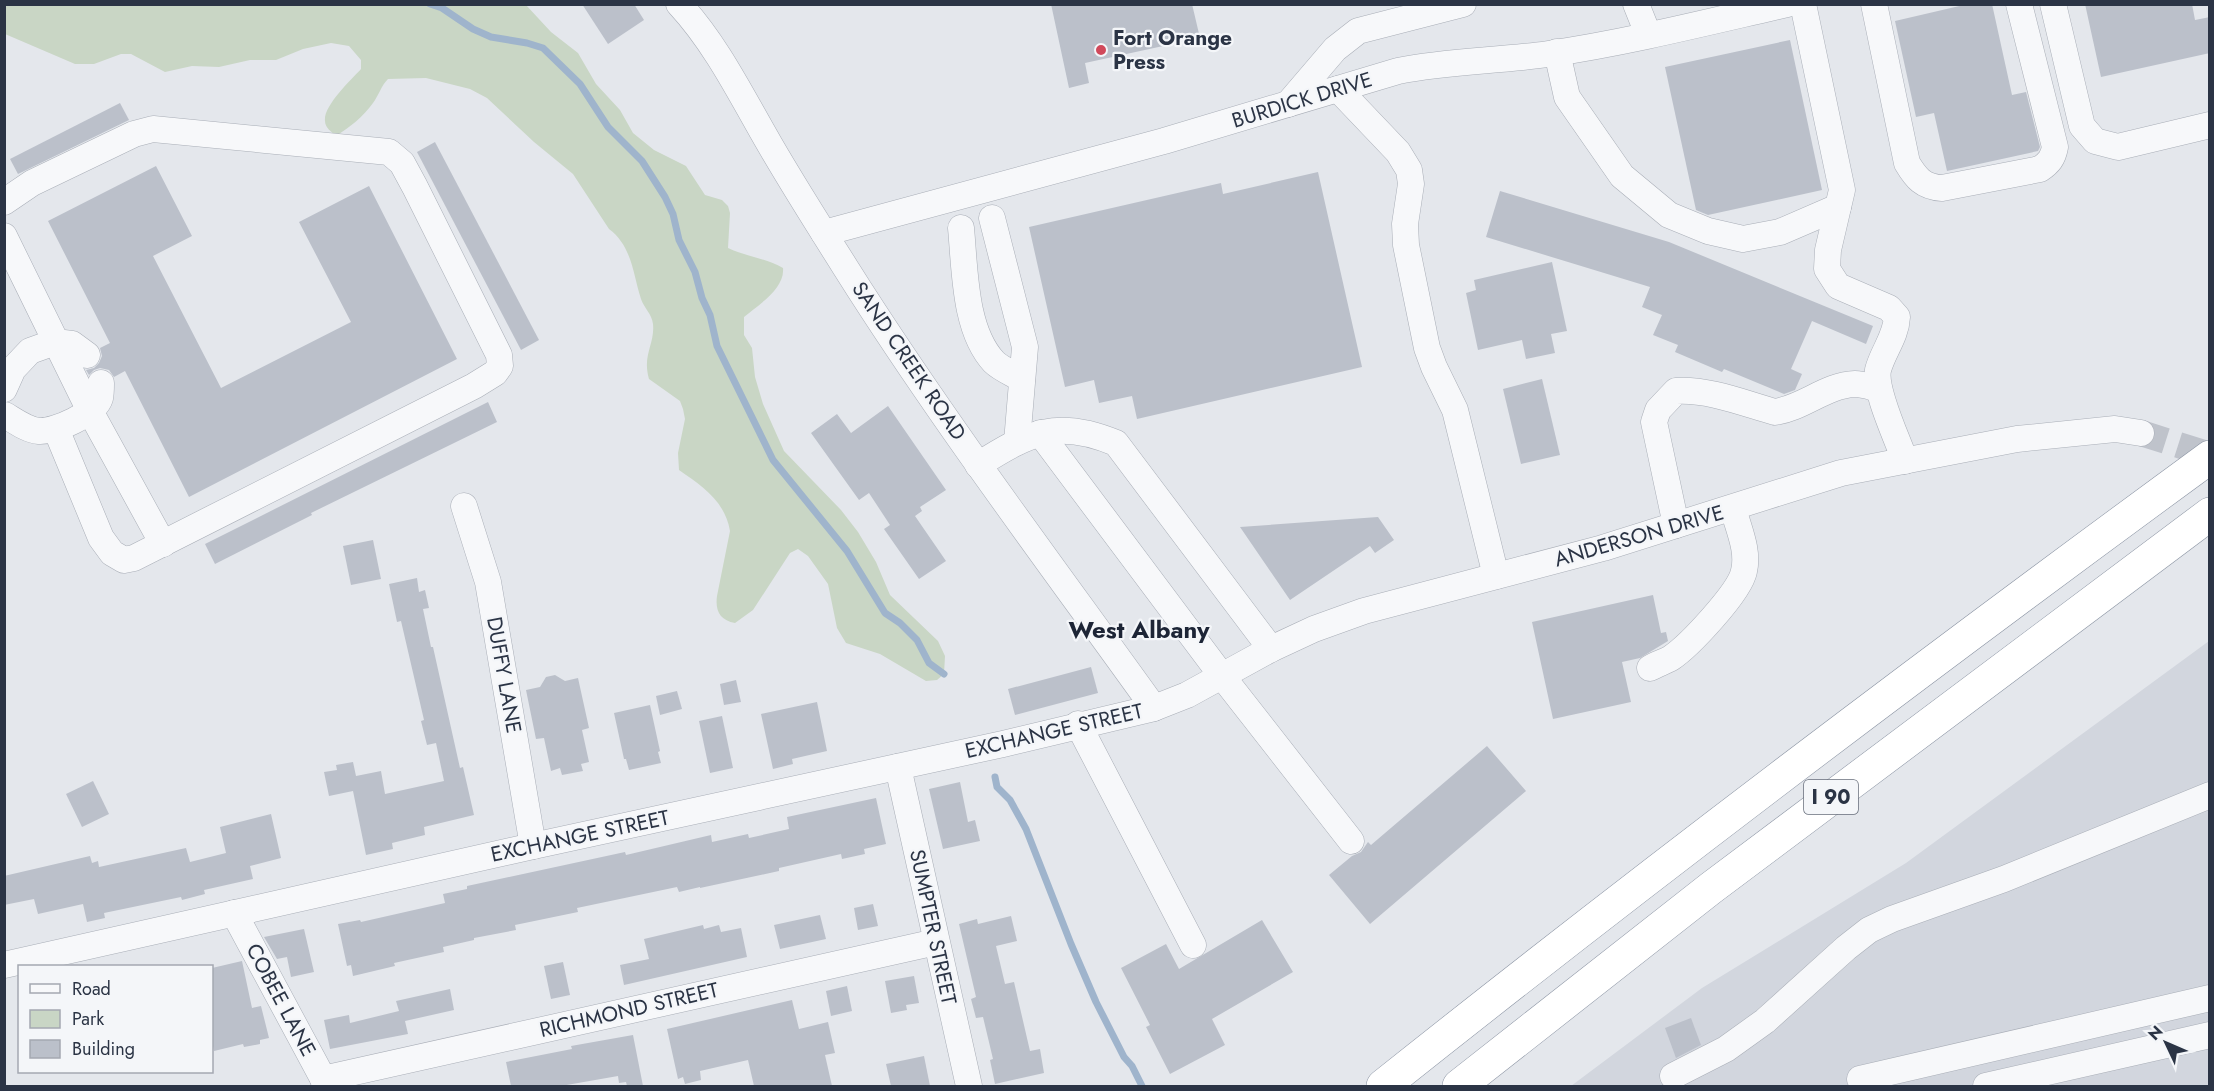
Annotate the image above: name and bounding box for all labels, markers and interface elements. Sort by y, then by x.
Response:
place label: Fort Orange Press [1113,23,1232,77]
marker: Fort Orange Press [1094,43,1108,57]
street label: BURDICK DRIVE [1228,64,1376,136]
street label: SAND CREEK ROAD [845,276,973,446]
street label: ANDERSON DRIVE [1551,497,1727,575]
district label: West Albany [1068,612,1210,647]
street label: DUFFY LANE [479,614,529,736]
street label: EXCHANGE STREET [962,696,1146,766]
road number: I 90 [1804,780,1858,814]
street label: EXCHANGE STREET [488,802,672,870]
street label: SUMPTER STREET [902,847,964,1008]
street label: COBEE LANE [239,938,323,1062]
legend [18,965,213,1073]
street label: RICHMOND STREET [537,975,722,1045]
text: Road [72,976,111,1002]
text: Park [72,1006,104,1032]
north arrow [2136,1013,2196,1073]
text: N [2143,1020,2168,1045]
text: Building [72,1036,135,1062]

